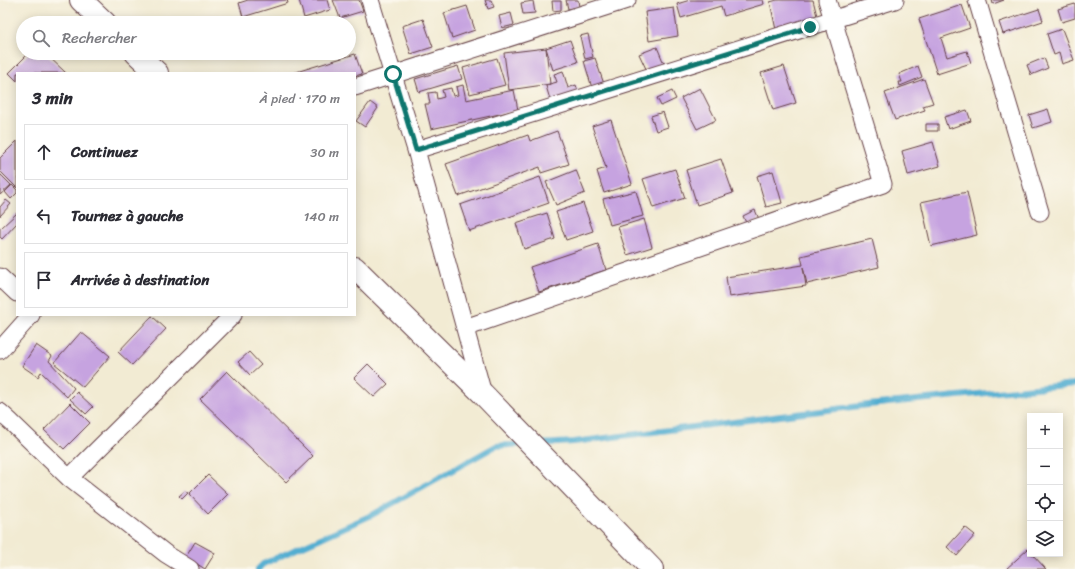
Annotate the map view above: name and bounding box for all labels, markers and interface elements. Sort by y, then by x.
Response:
search box [16,16,356,60]
route end [801,18,819,36]
text: Rechercher [62,25,137,51]
icon: search [30,27,52,49]
route start [384,65,402,83]
text: 3 min [32,83,73,113]
text: À pied · 170 m [259,87,340,110]
text: Continuez [71,139,138,165]
icon: ahead [33,141,55,163]
text: 30 m [310,141,339,164]
text: Tournez à gauche [71,203,183,229]
icon: left [33,205,55,227]
text: 140 m [304,205,339,228]
text: Arrivée à destination [71,267,209,293]
icon: arrive [33,269,55,291]
map controls [1027,413,1063,557]
button: + [1027,413,1063,449]
button: − [1027,449,1063,485]
button: locate [1027,485,1063,521]
button: layers [1027,521,1063,557]

